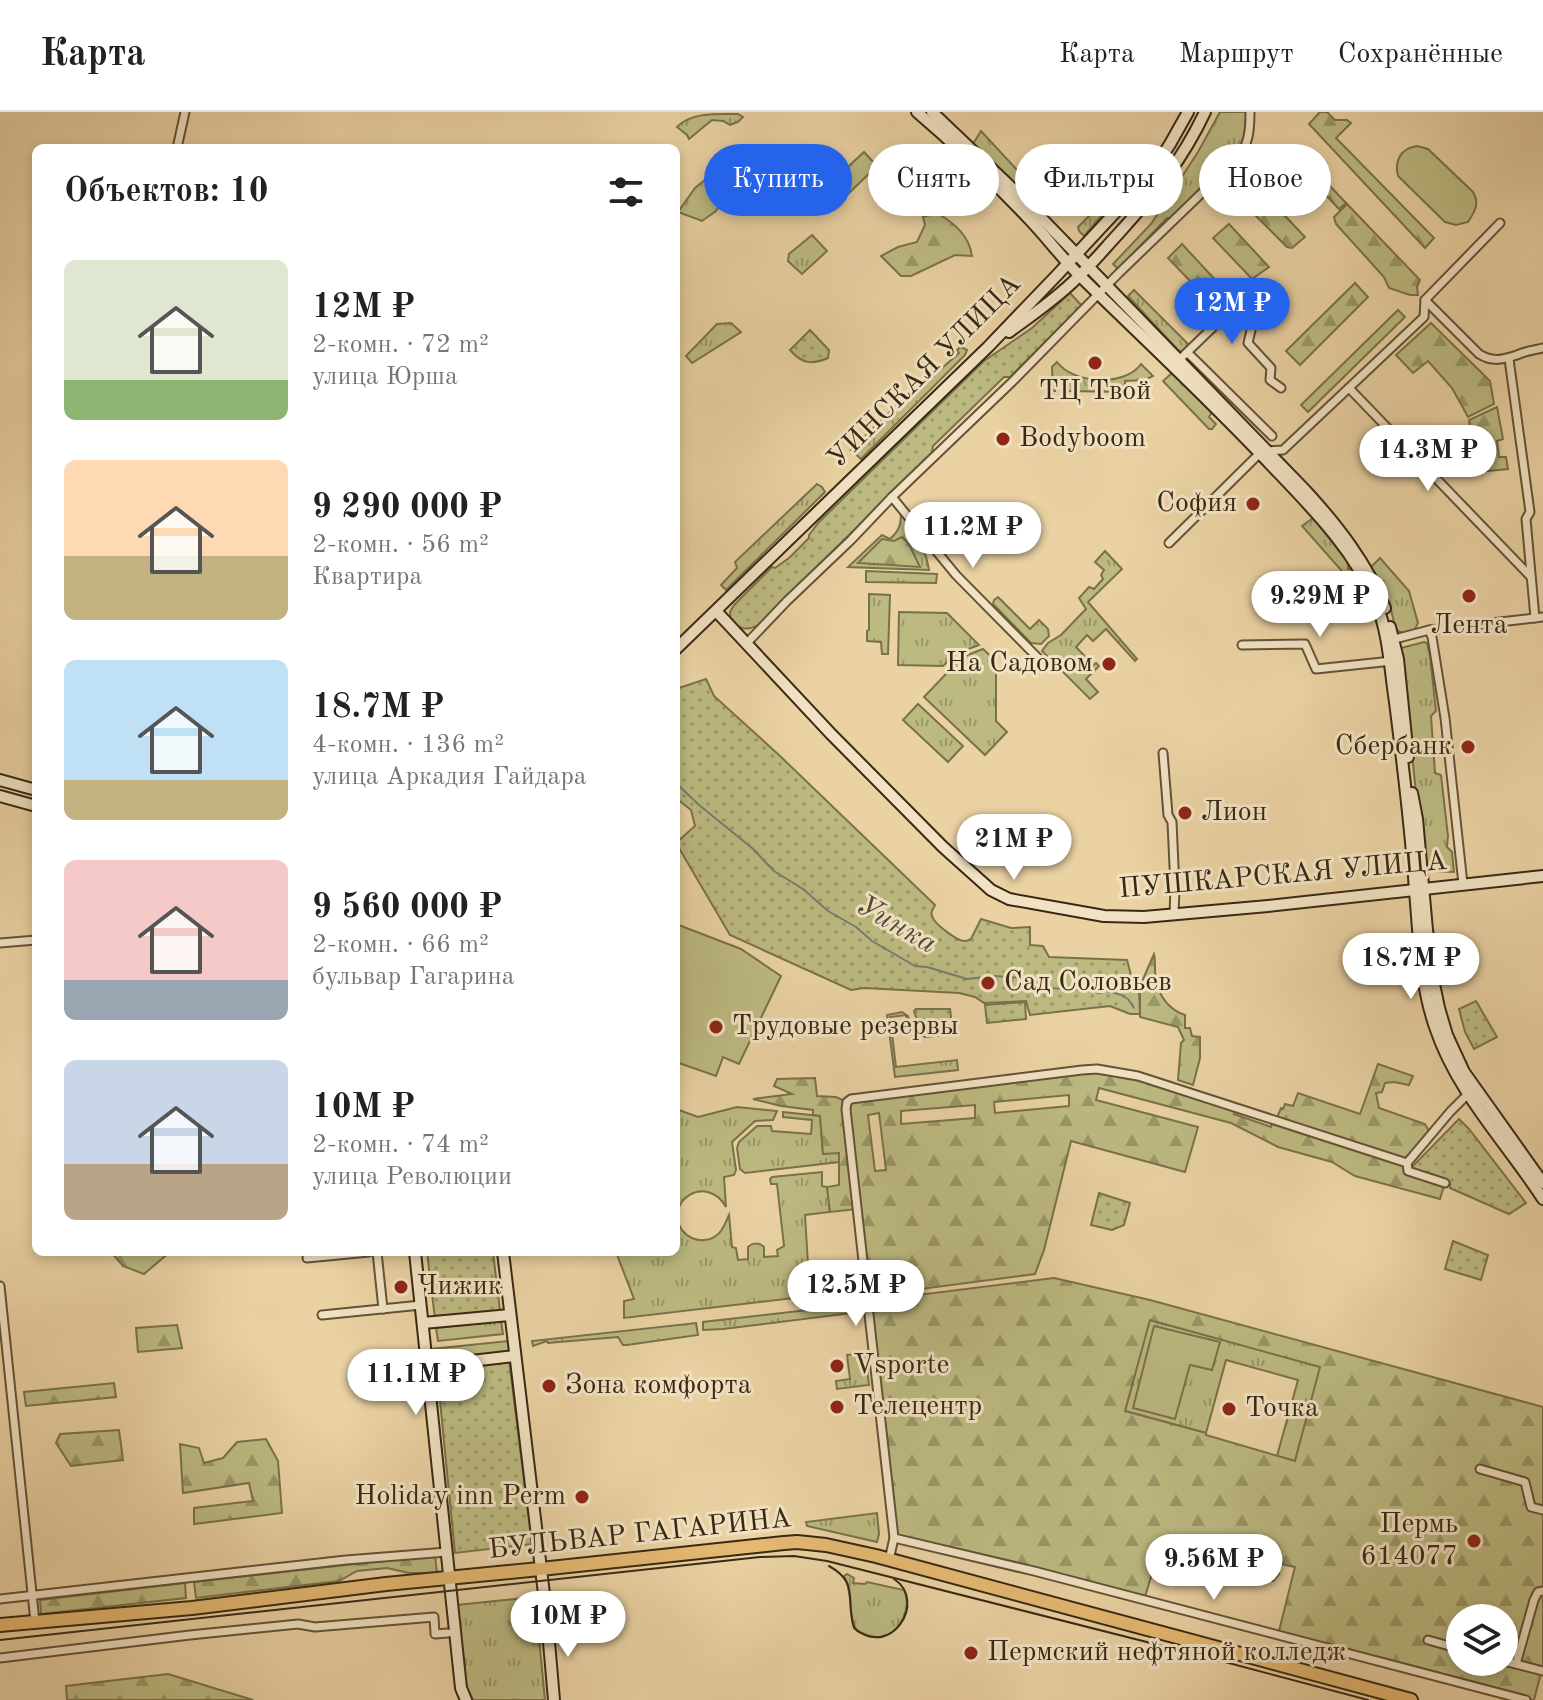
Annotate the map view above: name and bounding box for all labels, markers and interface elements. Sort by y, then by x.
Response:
text: Карта [40,36,146,74]
text: Карта [1059,41,1135,69]
text: Маршрут [1179,41,1294,69]
text: Сохранённые [1338,41,1503,69]
chip: Купить [704,144,852,216]
chip: Снять [868,144,999,216]
chip: Фильтры [1015,144,1183,216]
chip: Новое [1199,144,1331,216]
icon: filters [604,170,648,214]
text: Объектов: 10 [64,175,268,209]
street label: УИНСКАЯ УЛИЦА [823,270,1027,474]
pin: 12M ₽ [1176,278,1288,346]
text: 12M ₽ [312,291,415,325]
text: 12M ₽ [1193,291,1271,317]
icon: home [128,292,224,388]
text: 2-комн. · 72 m² [312,332,489,358]
marker: ТЦ Твой [1086,354,1104,372]
text: улица Юрша [312,364,458,390]
place label: ТЦ Твой [1039,378,1151,406]
place label: Bodyboom [1019,425,1146,453]
pin: 14.3M ₽ [1354,425,1502,493]
marker: Bodyboom [994,430,1012,448]
text: 14.3M ₽ [1377,438,1479,464]
place label: София [1156,490,1237,518]
text: 9 290 000 ₽ [312,491,502,525]
icon: home [128,492,224,588]
marker: София [1244,495,1262,513]
pin: 11.2M ₽ [899,502,1047,570]
text: 11.2M ₽ [922,515,1024,541]
text: 2-комн. · 56 m² [312,532,489,558]
text: Квартира [312,564,422,590]
pin: 9.29M ₽ [1246,571,1394,639]
text: 9.29M ₽ [1269,584,1371,610]
marker: Лента [1460,587,1478,605]
place label: Лента [1430,612,1508,640]
place label: На Садовом [946,650,1093,678]
marker: На Садовом [1100,655,1118,673]
text: 18.7M ₽ [312,691,444,725]
icon: home [128,692,224,788]
text: 4-комн. · 136 m² [312,732,504,758]
place label: Сбербанк [1335,733,1452,761]
marker: Сбербанк [1459,738,1477,756]
text: улица Аркадия Гайдара [312,764,587,790]
place label: Лион [1201,799,1267,827]
marker: Лион [1176,804,1194,822]
pin: 21M ₽ [958,814,1070,882]
text: 21M ₽ [975,827,1053,853]
street label: ПУШКАРСКАЯ УЛИЦА [1118,848,1448,904]
water label: Уинка [851,890,941,960]
text: 9 560 000 ₽ [312,891,502,925]
icon: home [128,892,224,988]
text: 2-комн. · 66 m² [312,932,489,958]
pin: 18.7M ₽ [1337,933,1485,1001]
text: 18.7M ₽ [1360,946,1462,972]
text: бульвар Гагарина [312,964,515,990]
place label: Сад Соловьев [1004,969,1172,997]
marker: Сад Соловьев [979,974,997,992]
place label: Трудовые резервы [732,1013,959,1041]
marker: Трудовые резервы [707,1018,725,1036]
text: 10M ₽ [312,1091,415,1125]
icon: home [128,1092,224,1188]
text: 2-комн. · 74 m² [312,1132,489,1158]
text: улица Революции [312,1164,512,1190]
pin: 12.5M ₽ [782,1260,930,1328]
place label: Чижик [417,1273,502,1301]
text: 12.5M ₽ [805,1273,907,1299]
marker: Чижик [392,1278,410,1296]
pin: 11.1M ₽ [342,1349,490,1417]
place label: Vsporte [853,1352,949,1380]
marker: Vsporte [828,1357,846,1375]
text: 11.1M ₽ [365,1362,467,1388]
place label: Зона комфорта [565,1372,752,1400]
marker: Зона комфорта [540,1377,558,1395]
place label: Телецентр [853,1393,982,1421]
place label: Точка [1245,1395,1319,1423]
marker: Телецентр [828,1398,846,1416]
marker: Точка [1220,1400,1238,1418]
place label: Holiday inn Perm [354,1483,566,1511]
marker: Holiday inn Perm [573,1488,591,1506]
street label: БУЛЬВАР ГАГАРИНА [487,1505,793,1565]
place label: Пермь 614077 [1361,1511,1458,1571]
marker: Пермь 614077 [1465,1532,1483,1550]
pin: 9.56M ₽ [1140,1534,1288,1602]
text: 9.56M ₽ [1163,1547,1265,1573]
pin: 10M ₽ [512,1591,624,1659]
text: 10M ₽ [529,1604,607,1630]
map controls [1446,1604,1518,1676]
button: layers [1446,1604,1518,1676]
place label: Пермский нефтяной колледж [987,1639,1346,1667]
marker: Пермский нефтяной колледж [962,1644,980,1662]

